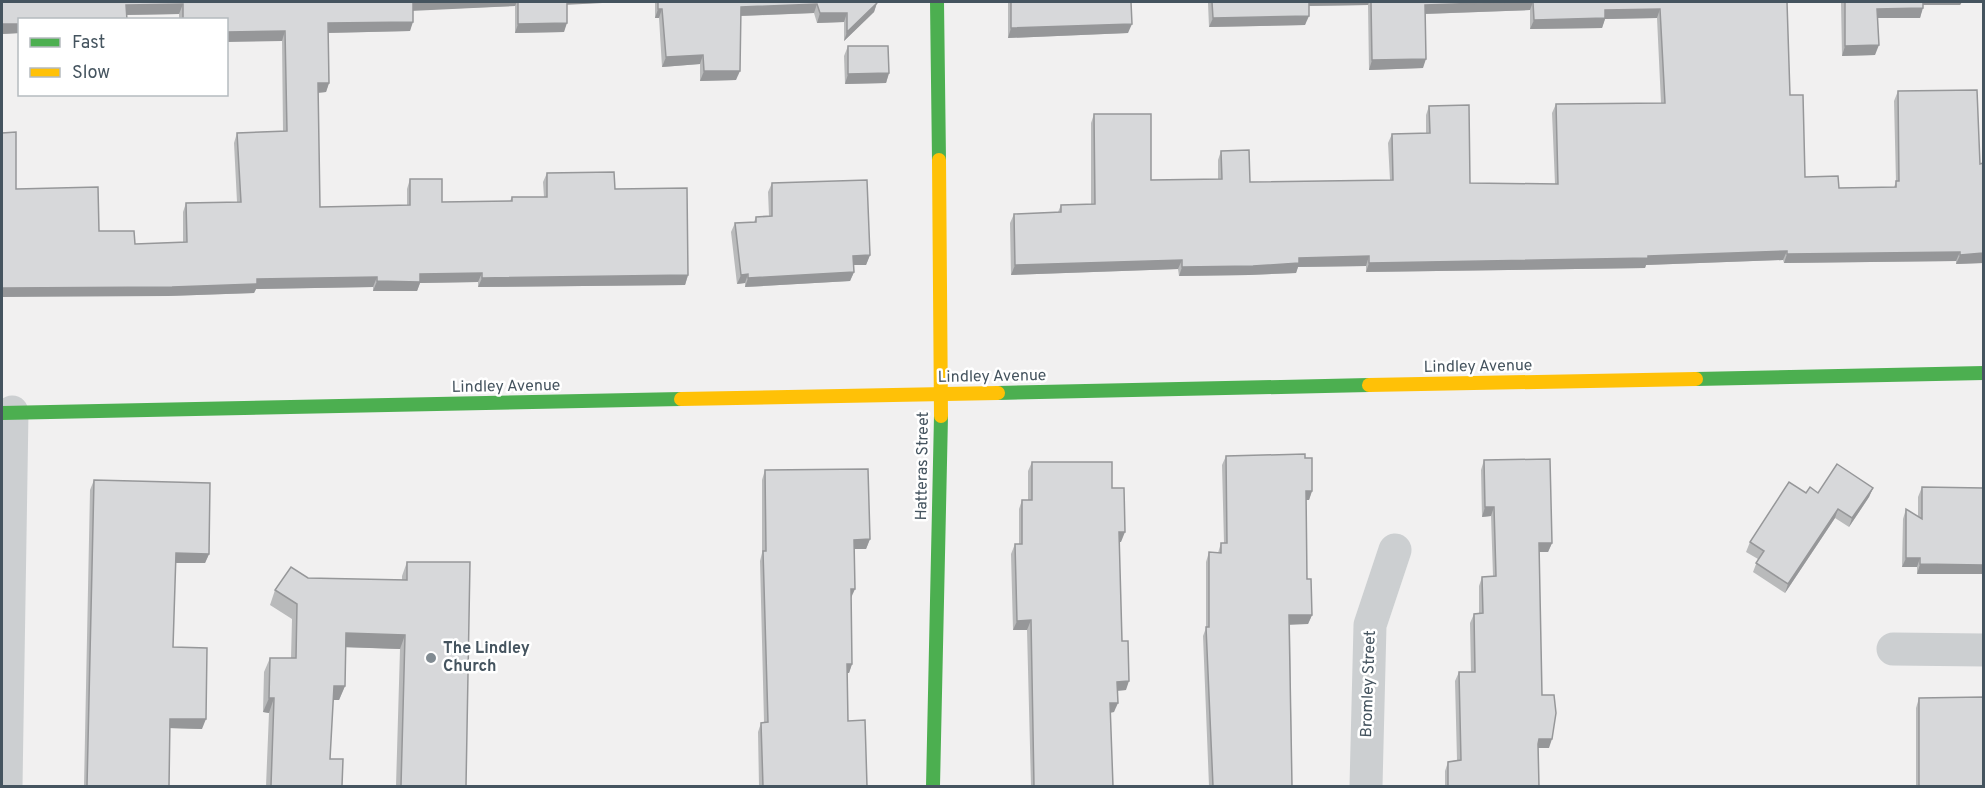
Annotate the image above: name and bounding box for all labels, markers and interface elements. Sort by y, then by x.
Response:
legend [18,18,228,96]
text: Fast [72,32,105,55]
text: Slow [72,62,110,85]
street label: Lindley Avenue [1423,356,1533,378]
street label: Lindley Avenue [937,366,1047,388]
street label: Lindley Avenue [451,376,561,398]
street label: Hatteras Street [912,411,934,521]
street label: Bromley Street [1357,630,1381,738]
place label: The Lindley Church [443,639,530,677]
marker: The Lindley Church [424,651,438,665]

